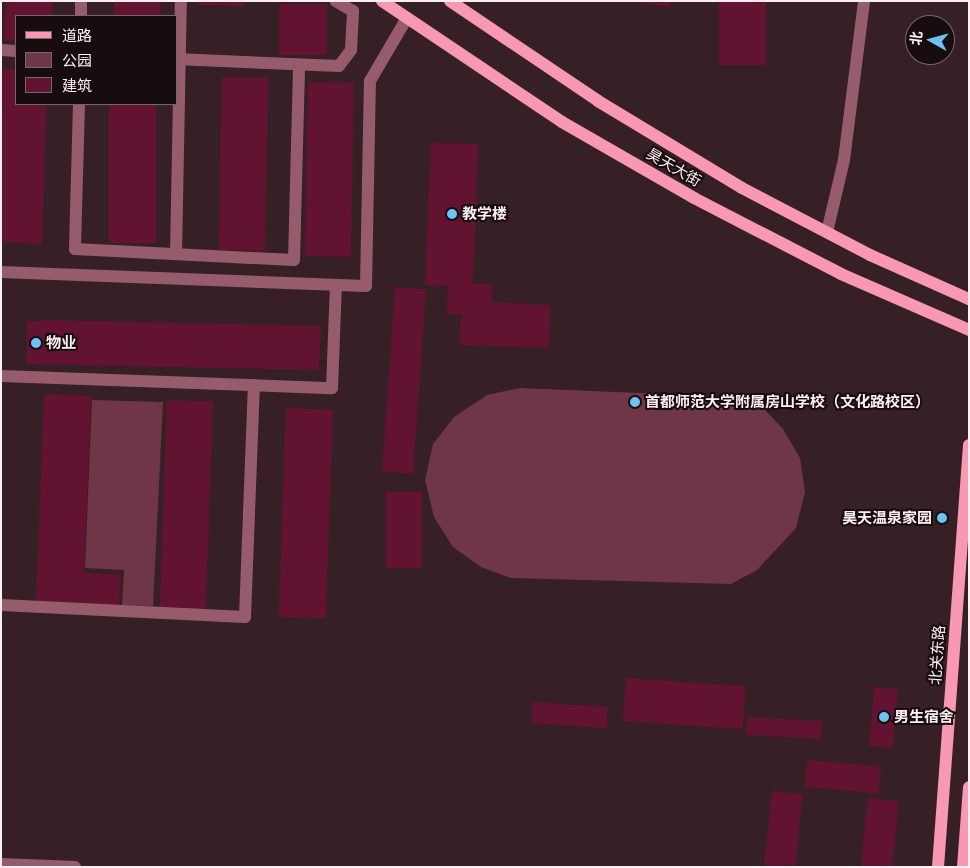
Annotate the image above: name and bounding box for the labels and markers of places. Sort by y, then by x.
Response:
place label: 教学楼 [462,205,507,223]
marker: 教学楼 [446,208,458,220]
place label: 物业 [46,334,76,352]
marker: 物业 [30,337,42,349]
place label: 首都师范大学附属房山学校（文化路校区） [645,393,930,411]
marker: 首都师范大学附属房山学校（文化路校区） [629,396,641,408]
place label: 昊天温泉家园 [842,509,932,527]
marker: 昊天温泉家园 [936,512,948,524]
place label: 男生宿舍 [894,708,954,726]
marker: 男生宿舍 [878,711,890,723]

